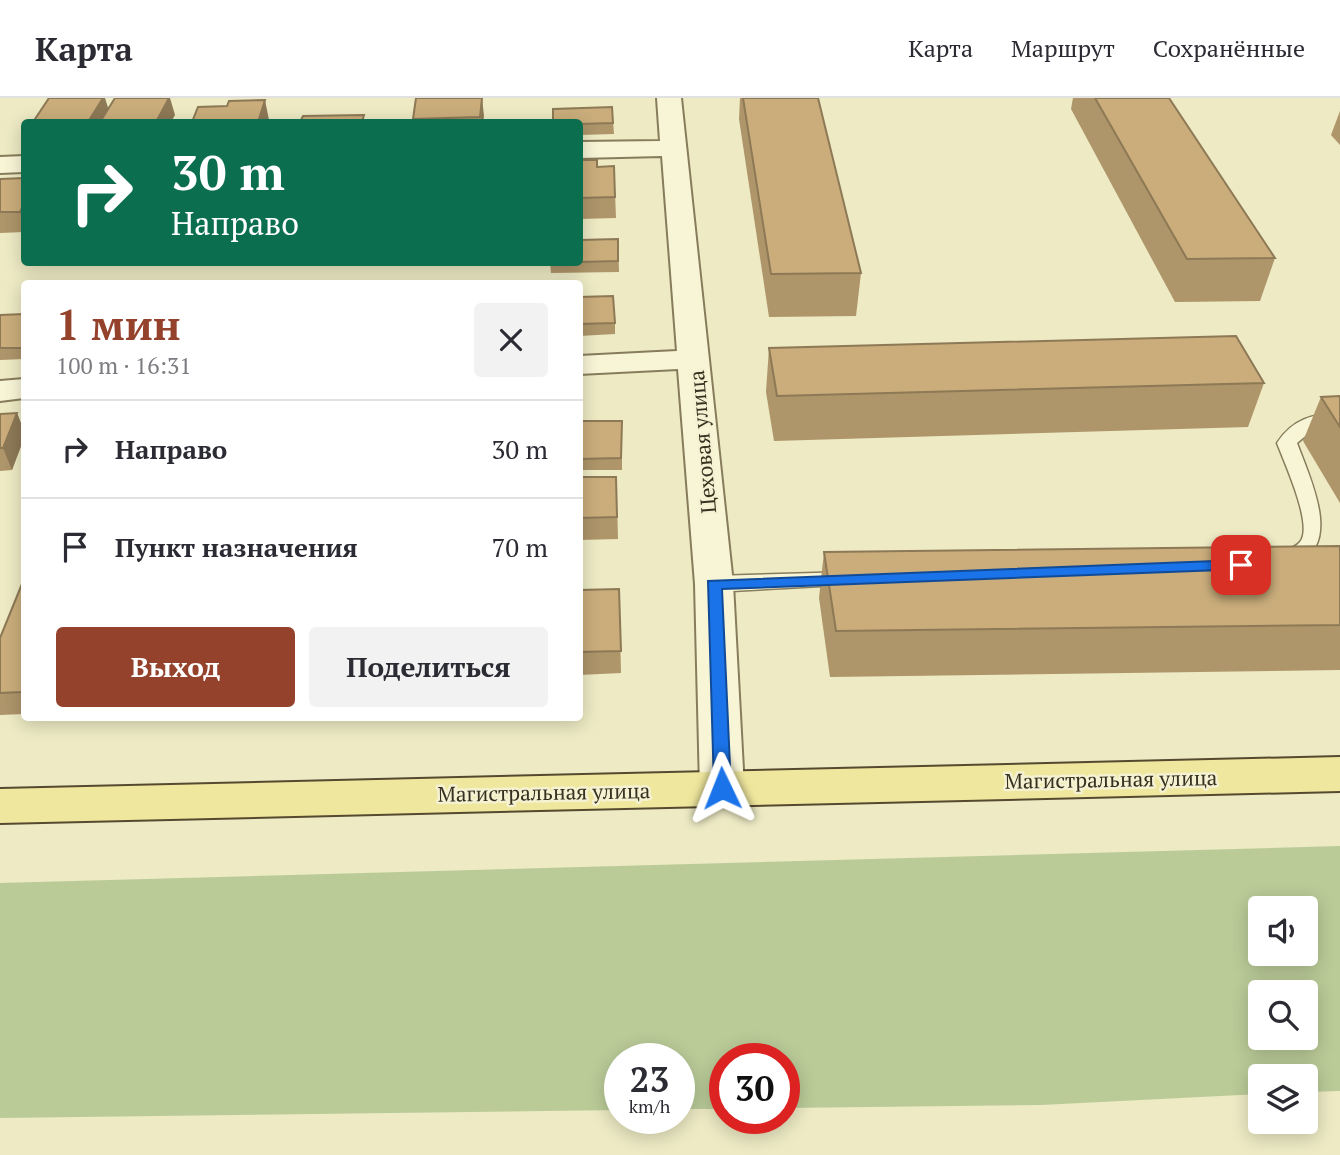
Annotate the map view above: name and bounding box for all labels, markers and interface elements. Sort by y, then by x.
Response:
text: Карта [35,27,133,70]
text: Карта [908,32,973,64]
text: Маршрут [1011,32,1115,64]
text: Сохранённые [1153,32,1305,64]
text: 30 m [171,139,285,204]
icon: right [56,147,147,238]
text: Направо [171,202,299,244]
text: 1 мин [56,296,181,352]
button: close [474,303,548,377]
text: 100 m · 16:31 [56,350,191,381]
street label: Цеховая улица [682,369,722,515]
icon: right [56,430,94,468]
text: Направо [115,432,227,466]
text: 30 m [492,432,548,466]
icon: arrive [56,528,94,566]
text: Пункт назначения [115,530,358,564]
text: 70 m [492,530,548,564]
pin [1211,535,1271,595]
icon: arrive [1222,546,1260,584]
button: Выход [56,627,295,707]
button: Поделиться [309,627,548,707]
position arrow [685,751,759,825]
street label: Магистральная улица [1004,763,1218,795]
street label: Магистральная улица [437,776,651,808]
map controls [1248,896,1318,1134]
button: sound [1248,896,1318,966]
button: search [1248,980,1318,1050]
speed limit sign: 30 [709,1043,800,1134]
text: 23 [630,1056,669,1102]
button: layers [1248,1064,1318,1134]
text: km/h [629,1094,670,1118]

